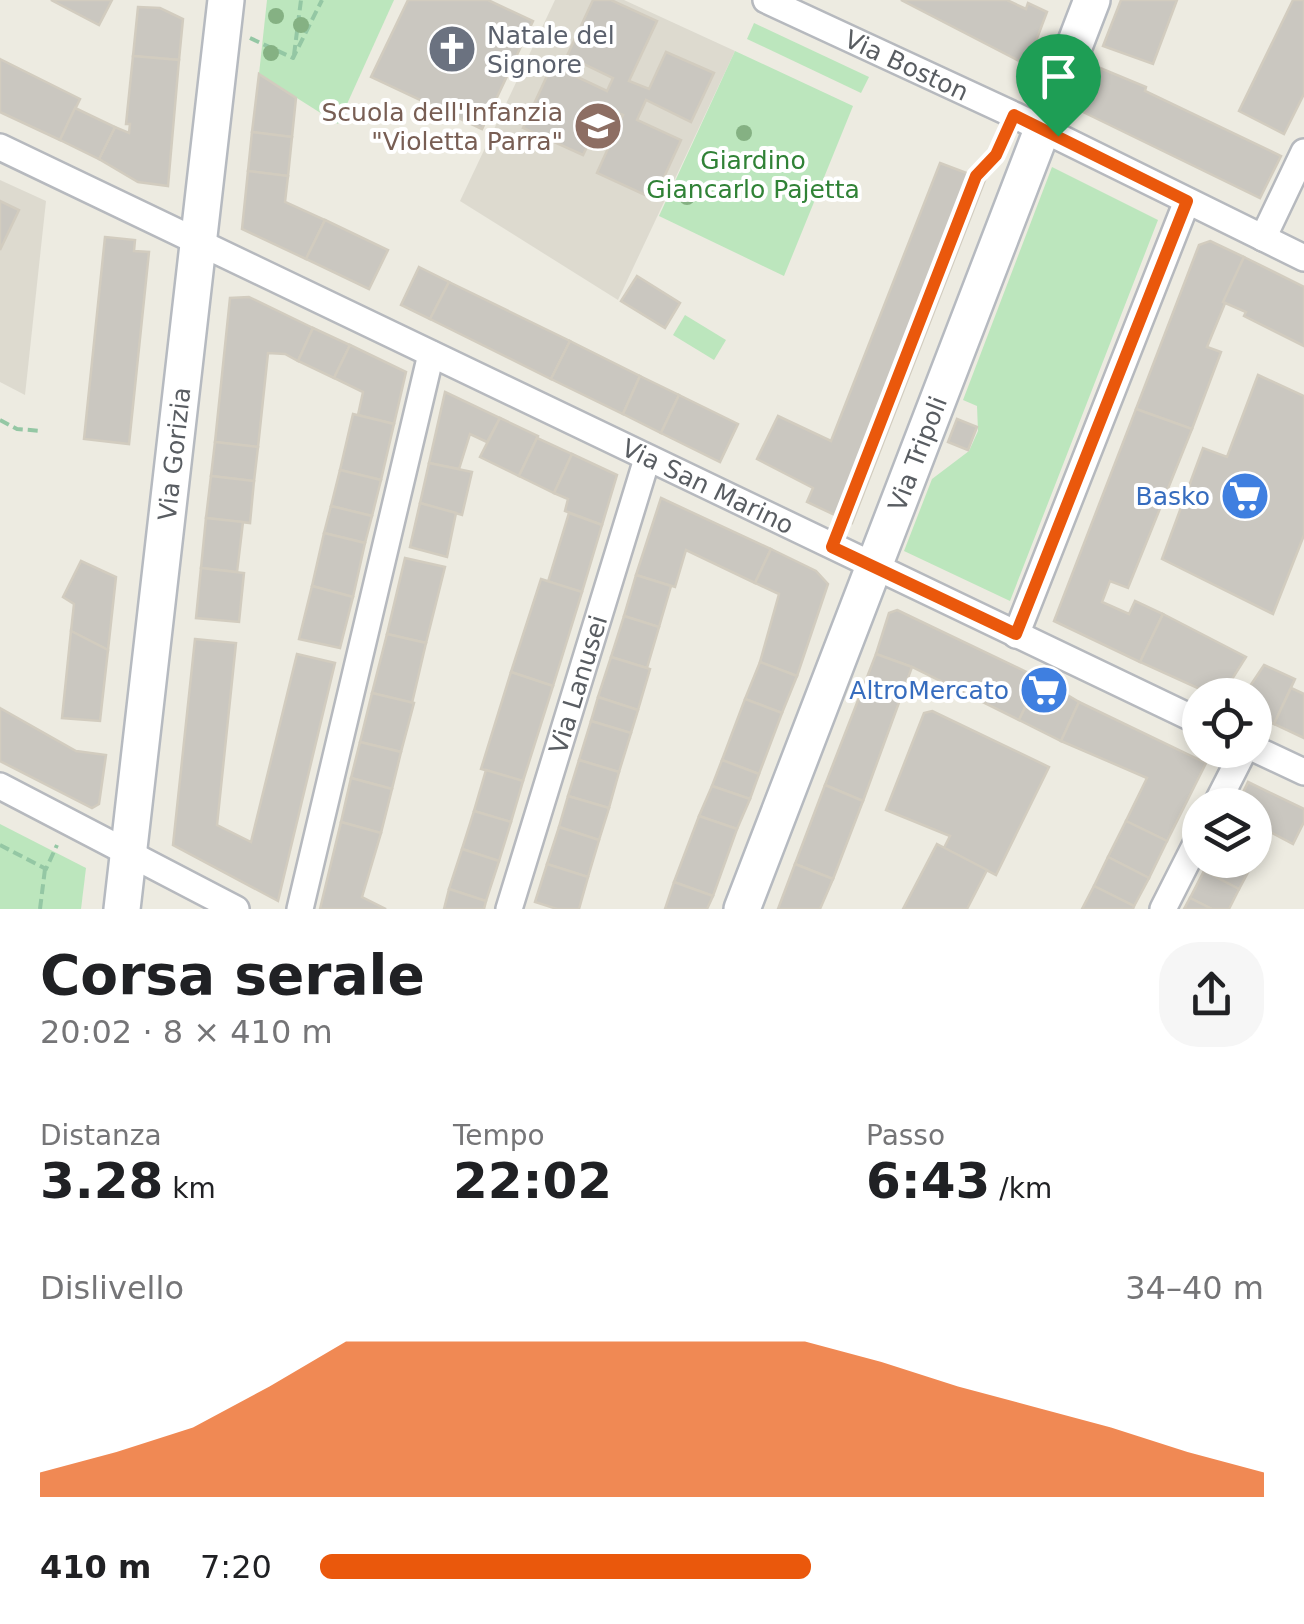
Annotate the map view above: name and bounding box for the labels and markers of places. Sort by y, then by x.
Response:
place label: Natale del Signore [487,21,615,79]
church icon: Natale del Signore [426,23,478,75]
pin [1016,34,1101,137]
place label: Scuola dell'Infanzia "Violetta Parra" [321,98,563,156]
school or university icon: Scuola dell'Infanzia "Violetta Parra" [572,100,624,152]
supermarket icon: Basko [1219,470,1271,522]
place label: Basko [1136,482,1210,511]
supermarket icon: AltroMercato [1018,664,1070,716]
place label: AltroMercato [849,676,1009,705]

